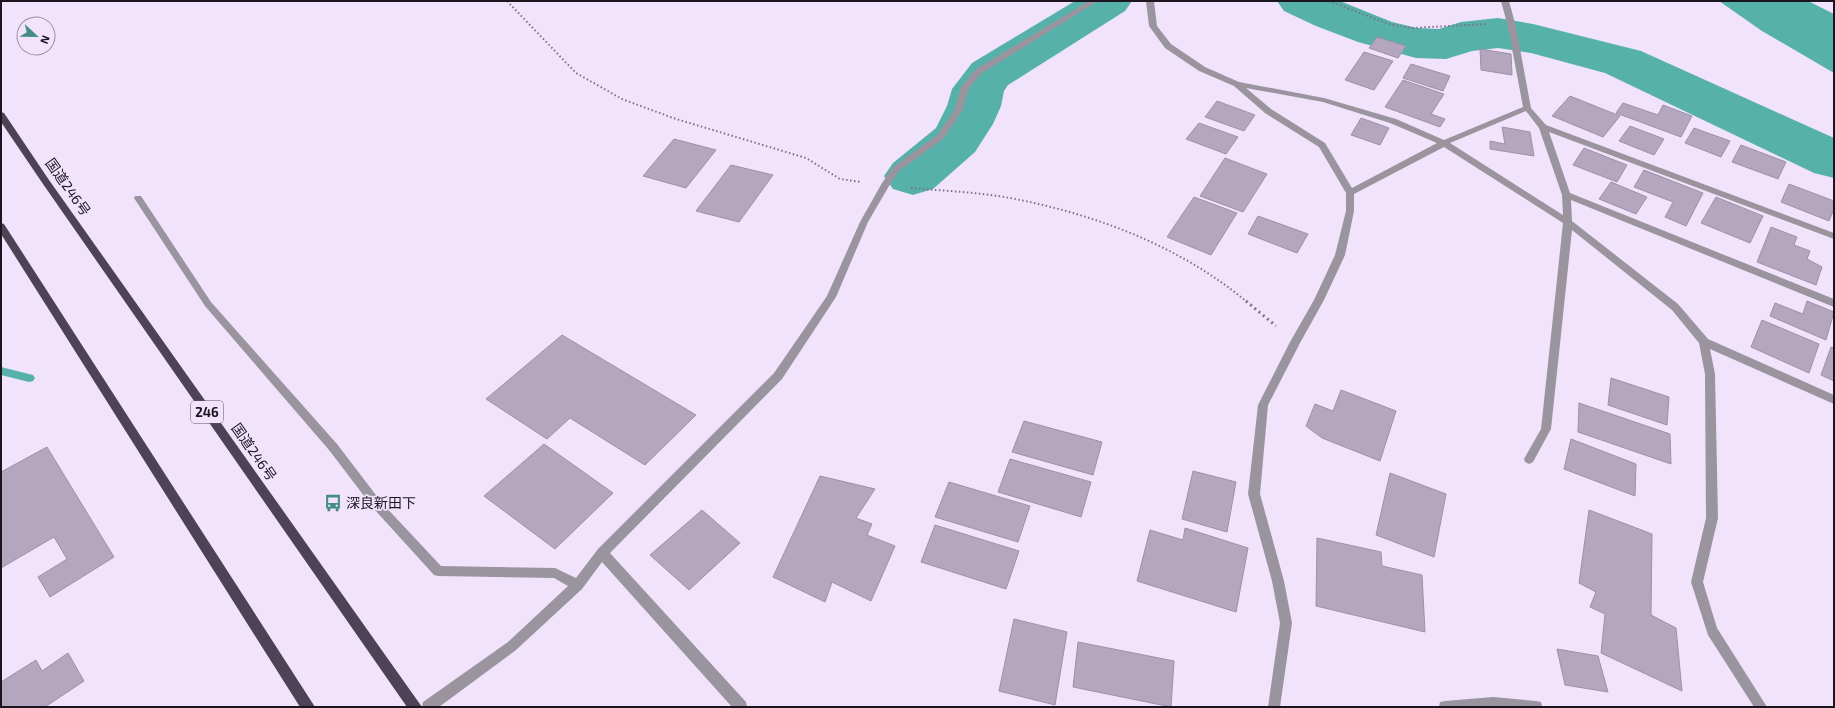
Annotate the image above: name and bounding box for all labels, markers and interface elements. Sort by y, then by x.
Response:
north arrow [16,16,56,56]
text: N [38,34,53,46]
street label: 国道246号 [42,155,94,219]
road number: 246 [191,401,223,423]
street label: 国道246号 [228,420,280,484]
bus stop icon: 深良新田下 [323,493,343,513]
place label: 深良新田下 [346,494,416,511]

